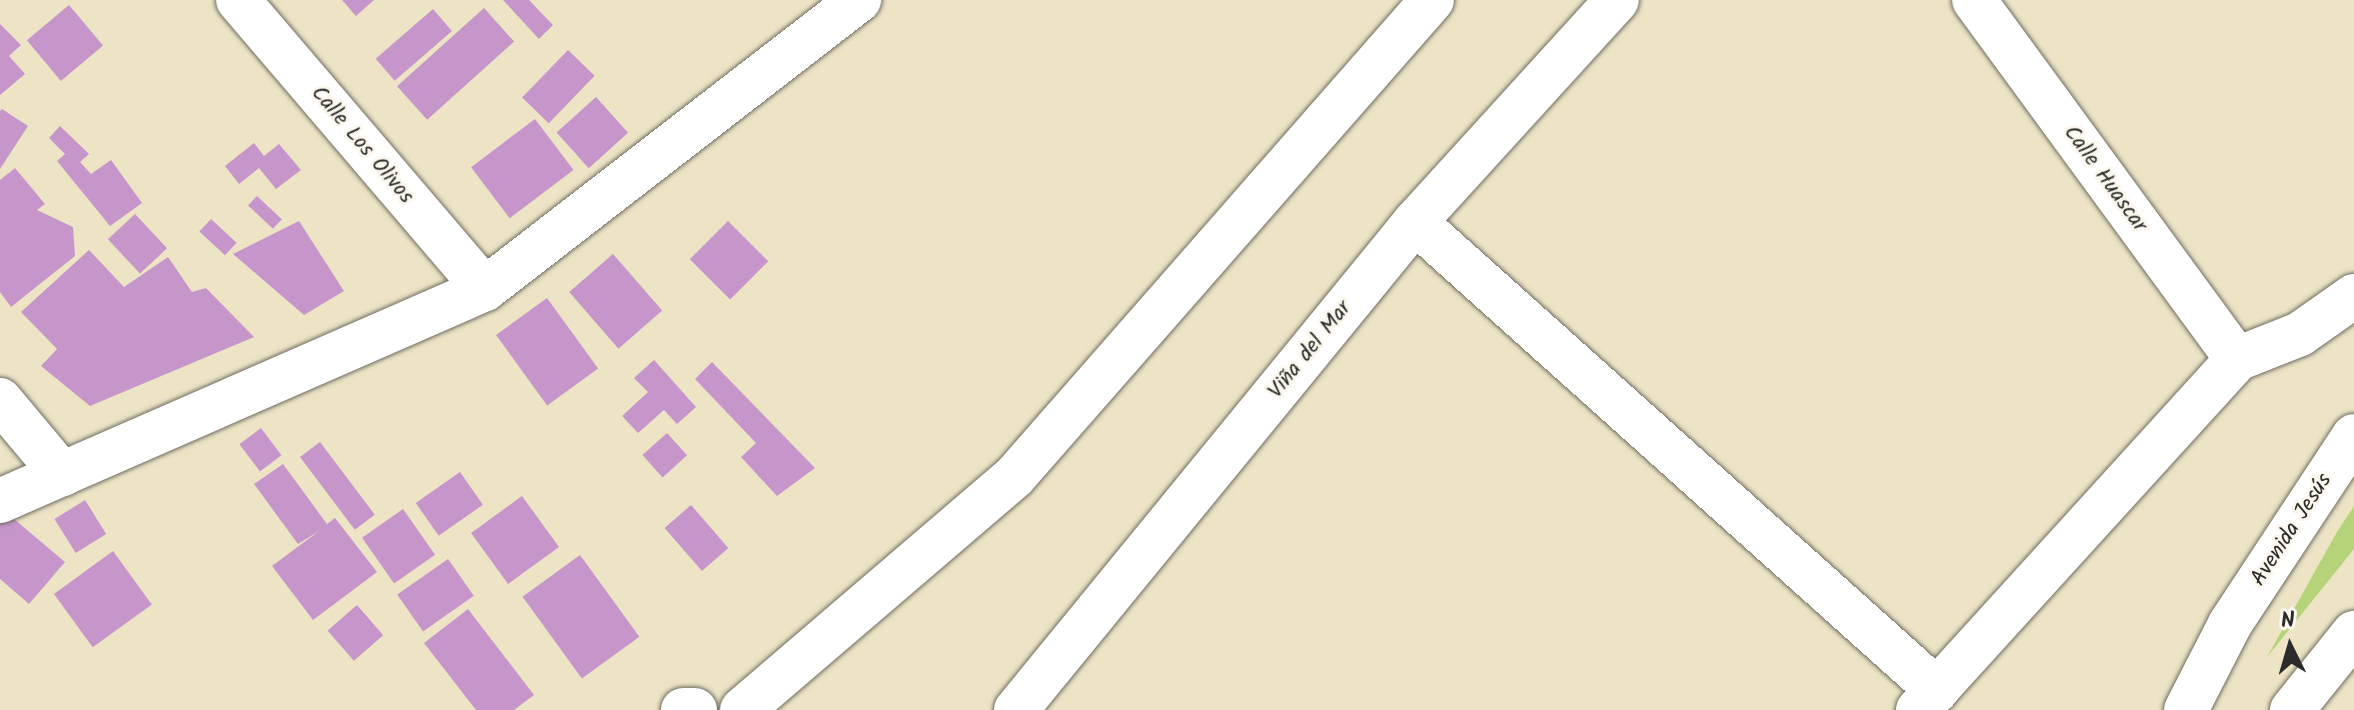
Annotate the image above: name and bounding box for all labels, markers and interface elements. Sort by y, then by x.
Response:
street label: Calle Los Olivos [305,81,419,209]
street label: Calle Huascar [2057,121,2153,237]
street label: Viña del Mar [1263,296,1357,404]
street label: Avenida Jesús [2246,469,2338,591]
text: N [2279,604,2296,640]
north arrow [2250,606,2330,686]

